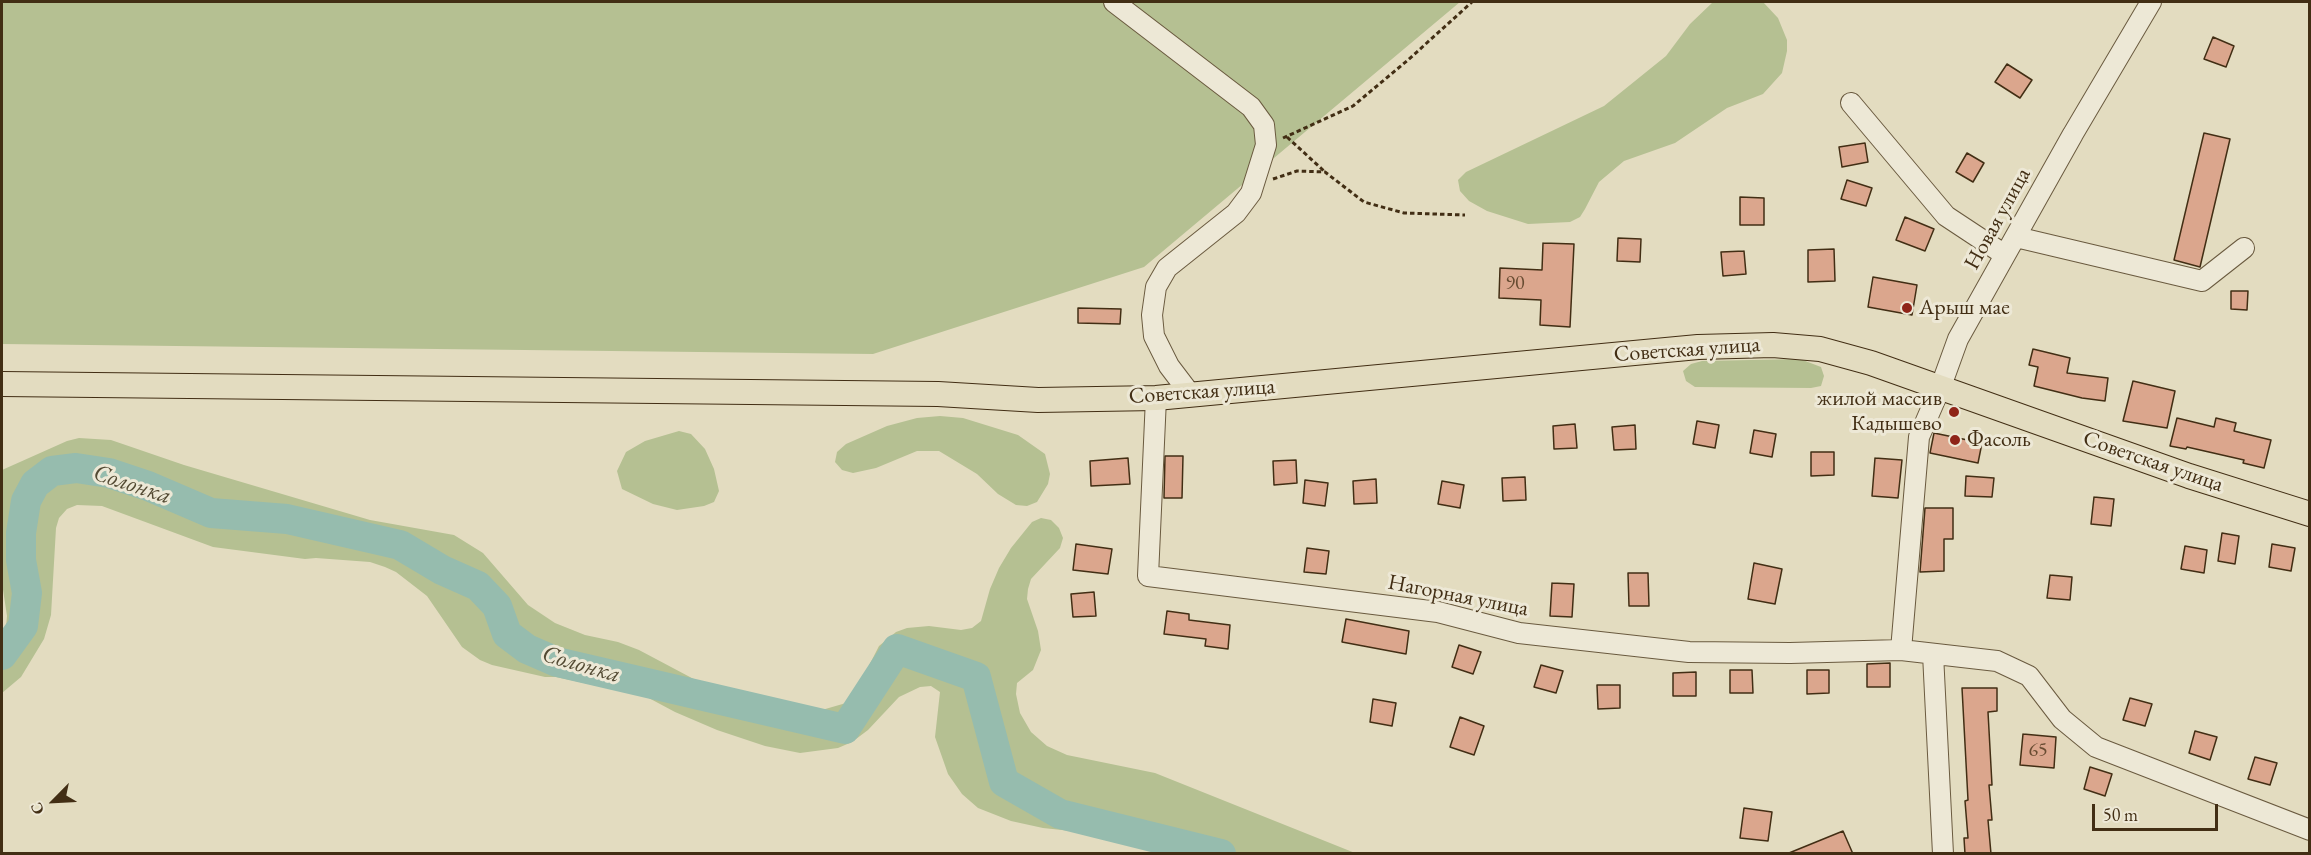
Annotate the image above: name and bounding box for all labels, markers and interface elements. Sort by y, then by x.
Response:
street label: Новая улица [1959,163,2037,275]
house number: 90 [1505,272,1525,296]
place label: Арыш мае [1919,295,2010,321]
marker: Арыш мае [1900,301,1914,315]
street label: Советская улица [1613,332,1761,368]
street label: Советская улица [1128,374,1276,410]
place label: жилой массив Кадышево [1817,386,1942,438]
marker: жилой массив Кадышево [1947,405,1961,419]
street label: Советская улица [2079,426,2227,498]
place label: Фасоль [1967,427,2031,453]
marker: Фасоль [1948,433,1962,447]
water label: Солонка [90,459,174,511]
street label: Нагорная улица [1386,569,1530,623]
water label: Солонка [539,640,623,690]
house number: 65 [2028,739,2048,763]
north arrow [24,771,84,831]
scale bar [2095,792,2221,830]
text: С [25,799,49,818]
text: 50 m [2103,803,2138,826]

